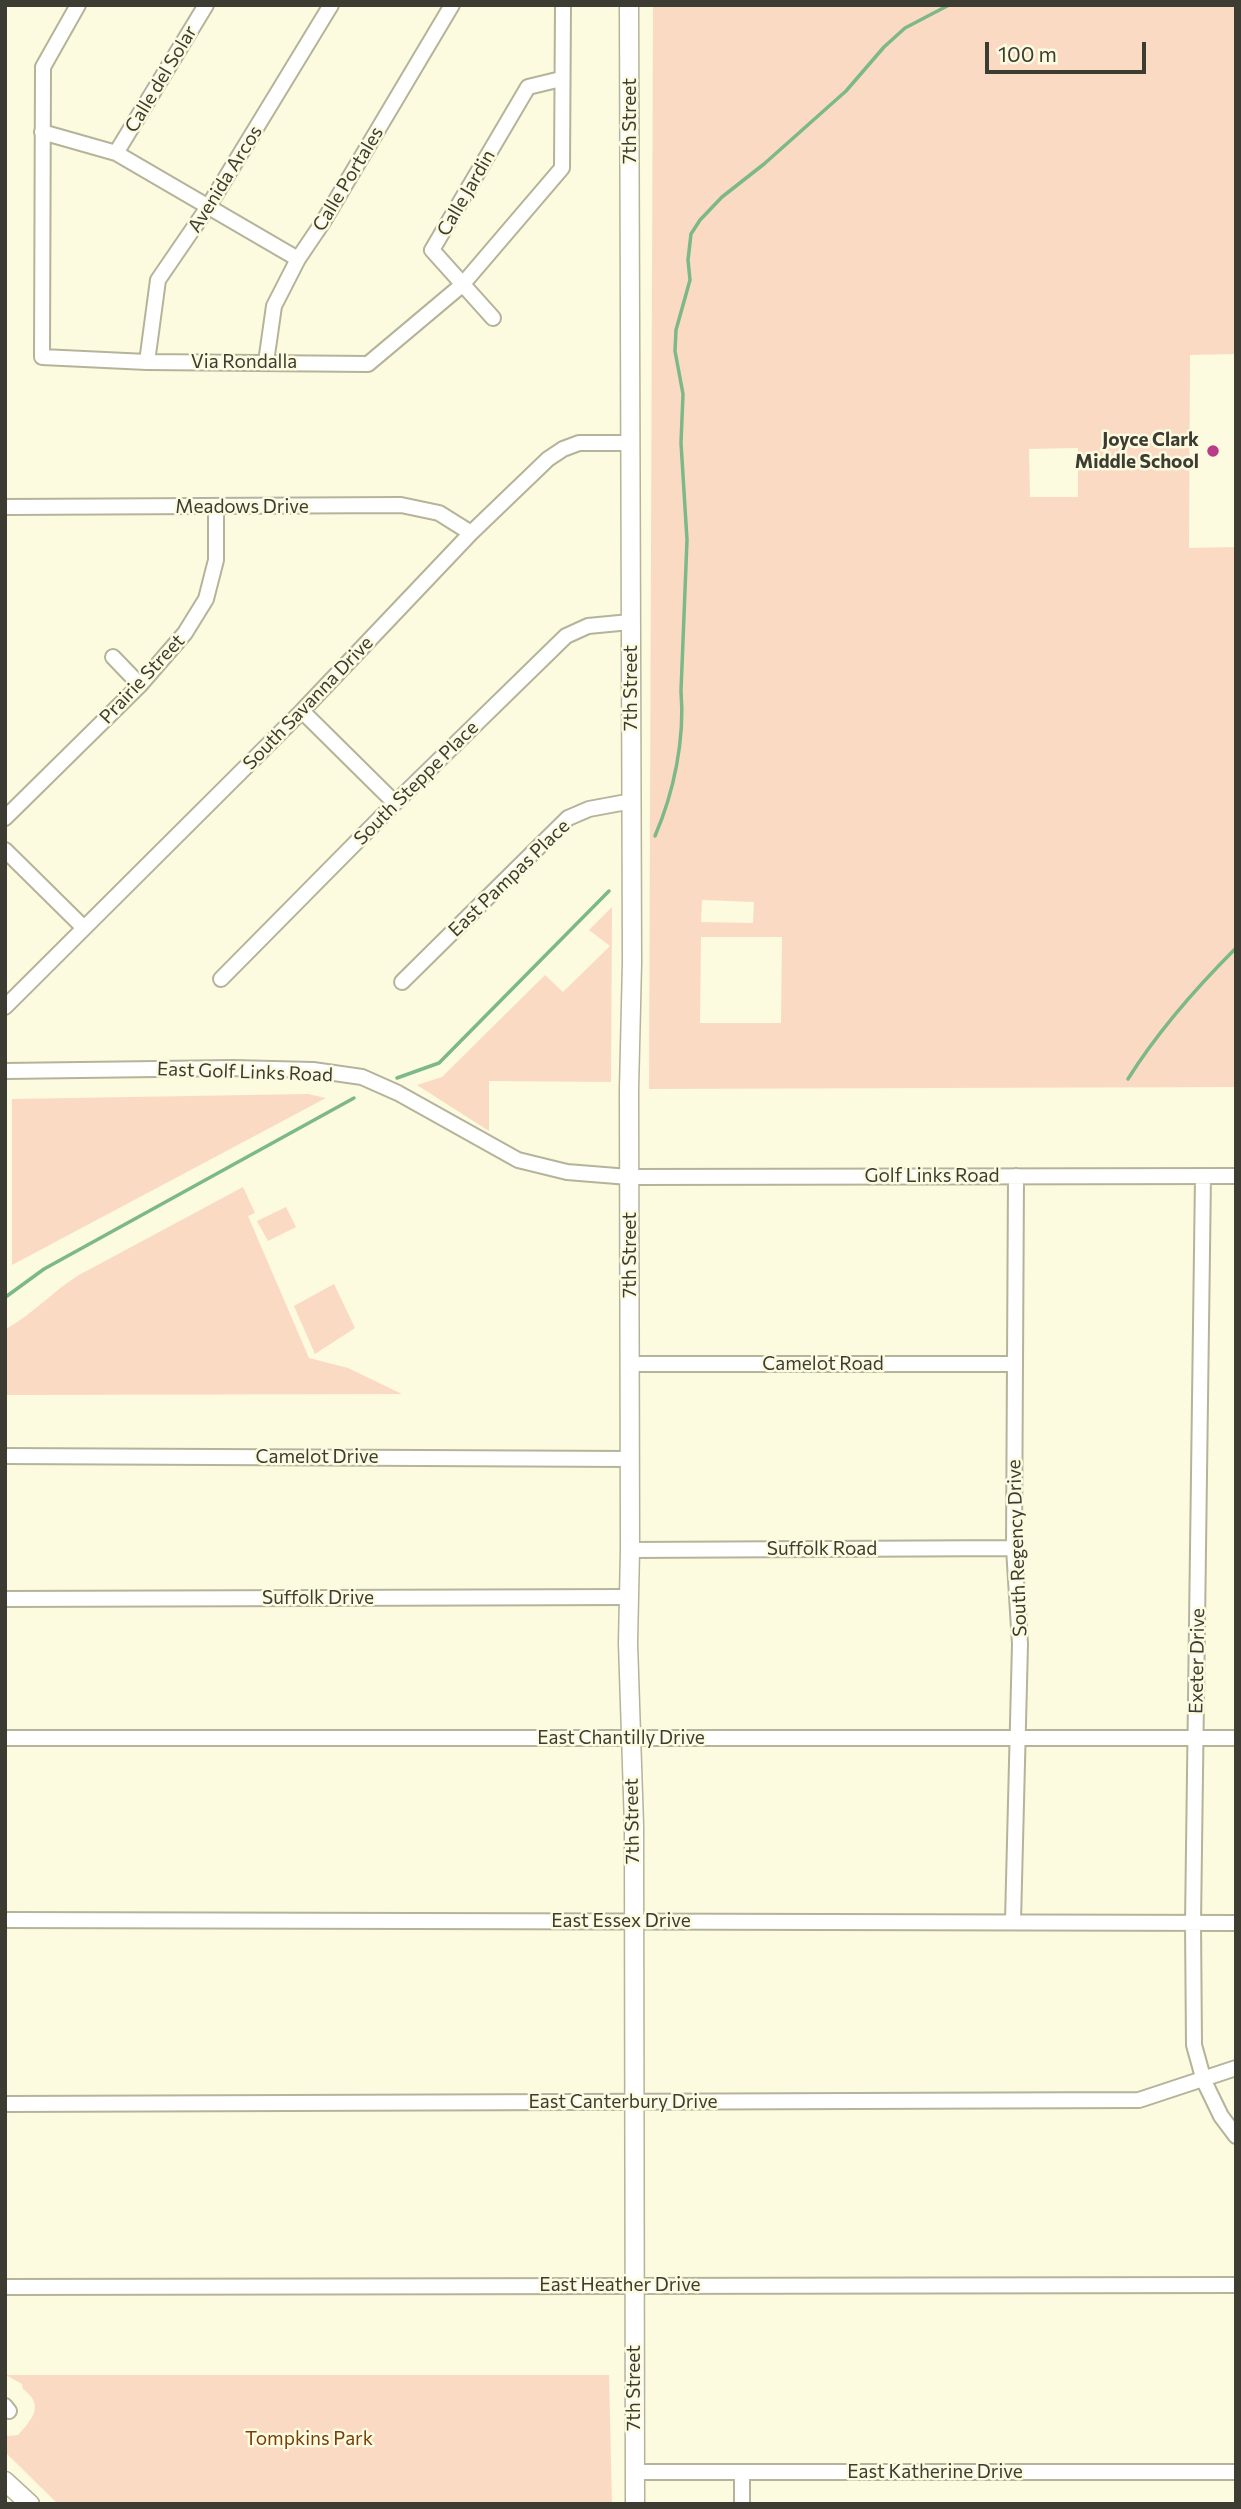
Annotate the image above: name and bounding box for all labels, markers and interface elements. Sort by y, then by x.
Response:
street label: Calle del Solar [120,21,202,137]
scale bar [989,28,1150,72]
text: 100 m [998,41,1057,66]
street label: 7th Street [619,78,641,164]
street label: Avenida Arcos [183,121,267,237]
street label: Calle Portales [308,123,388,235]
street label: Calle Jardin [432,146,500,240]
street label: Via Rondalla [191,351,297,373]
place label: Joyce Clark Middle School [1075,429,1199,473]
marker: Joyce Clark Middle School [1205,443,1221,459]
street label: Meadows Drive [175,496,309,518]
street label: Prairie Street [95,630,189,728]
street label: South Savanna Drive [238,631,378,775]
street label: 7th Street [620,645,642,731]
street label: South Steppe Place [349,716,483,850]
street label: East Pampas Place [444,814,574,942]
street label: East Golf Links Road [157,1058,333,1086]
street label: Golf Links Road [865,1165,999,1187]
street label: 7th Street [619,1212,641,1298]
street label: Camelot Road [762,1353,884,1375]
street label: Camelot Drive [256,1446,378,1468]
street label: South Regency Drive [1003,1459,1031,1637]
street label: Suffolk Road [767,1538,877,1560]
street label: Suffolk Drive [262,1587,374,1609]
street label: Exeter Drive [1185,1608,1209,1714]
street label: East Chantilly Drive [537,1727,705,1749]
street label: 7th Street [620,1778,644,1864]
street label: East Essex Drive [551,1910,691,1932]
street label: East Canterbury Drive [528,2091,718,2113]
street label: East Heather Drive [539,2274,701,2296]
street label: 7th Street [623,2345,645,2431]
park label: Tompkins Park [245,2428,373,2450]
street label: East Katherine Drive [847,2461,1023,2483]

